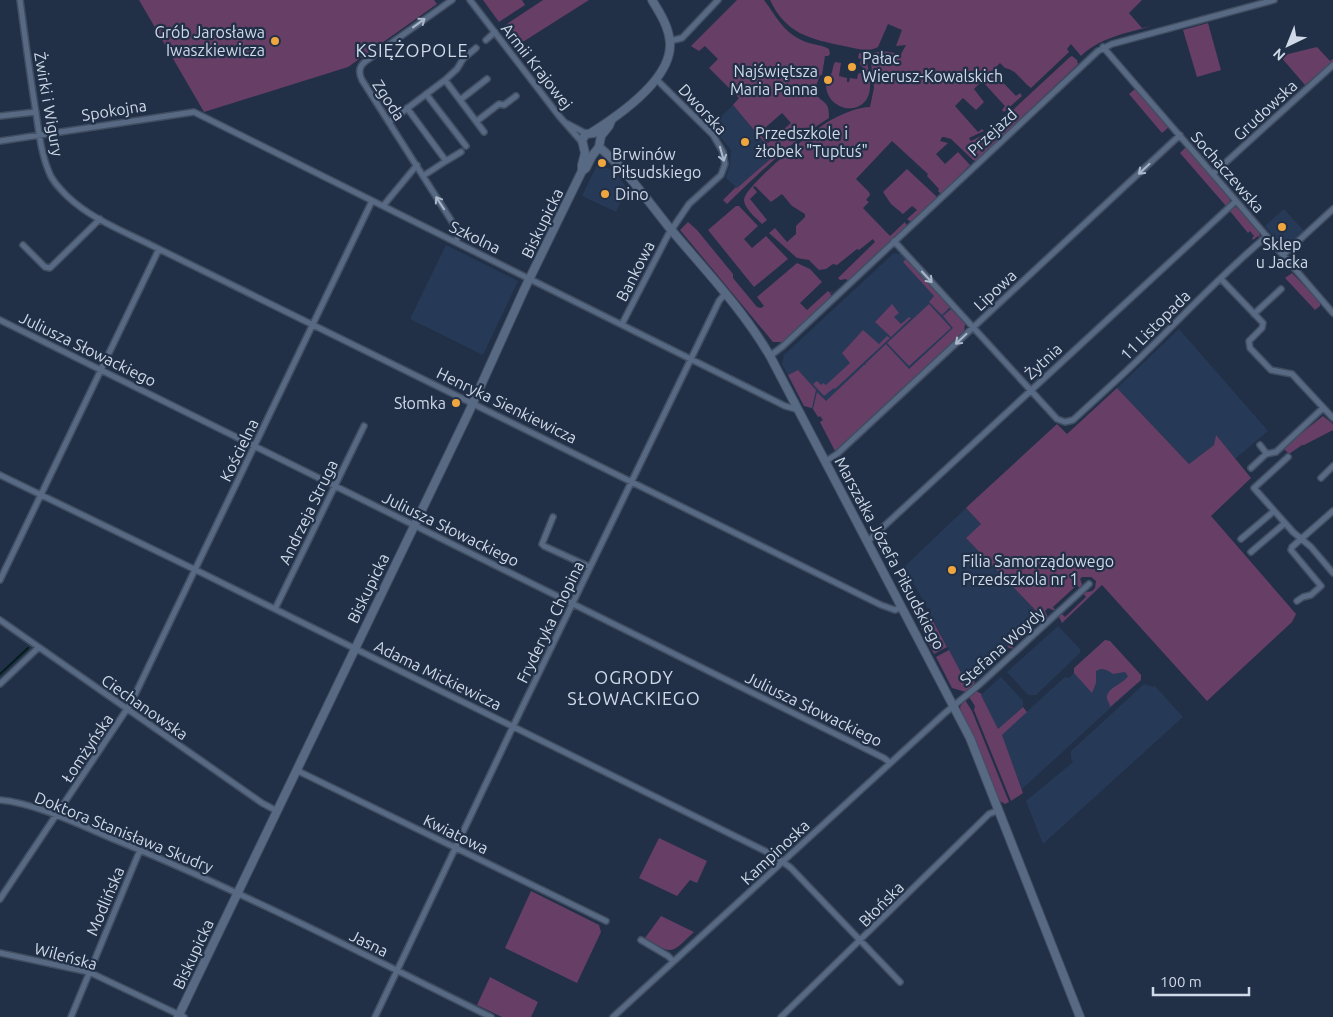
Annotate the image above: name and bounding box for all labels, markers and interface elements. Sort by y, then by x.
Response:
one-way arrow [412,18,426,28]
street label: Armii Krajowej [498,19,576,113]
north arrow [1263,20,1313,70]
place label: Grób Jarosława Iwaszkiewicza [154,23,265,59]
marker: Grób Jarosława Iwaszkiewicza [269,35,281,47]
district label: KSIĘŻOPOLE [356,40,469,60]
text: N [1270,45,1288,64]
place label: Pałac Wierusz-Kowalskich [862,49,1003,85]
street label: Żwirki i Wigury [31,50,67,158]
marker: Pałac Wierusz-Kowalskich [846,61,858,73]
place label: Najświętsza Maria Panna [730,62,818,98]
marker: Najświętsza Maria Panna [822,74,834,86]
street label: Zgoda [369,76,409,124]
street label: Grudowska [1230,76,1300,144]
street label: Dworska [675,80,731,138]
street label: Spokojna [80,96,148,124]
street label: Przejazd [964,105,1020,159]
place label: Przedszkole i żłobek "Tuptuś" [755,124,868,160]
street label: Sochaczewska [1188,128,1268,216]
marker: Przedszkole i żłobek "Tuptuś" [739,136,751,148]
place label: Brwinów Piłsudskiego [612,145,701,181]
one-way arrow [718,146,728,162]
marker: Brwinów Piłsudskiego [596,157,608,169]
one-way arrow [1138,163,1150,175]
street label: Biskupicka [517,185,567,261]
place label: Dino [615,185,649,203]
marker: Dino [599,188,611,200]
one-way arrow [435,196,446,210]
street label: Szkolna [447,217,503,257]
marker: Sklep u Jacka [1276,221,1288,233]
place label: Sklep u Jacka [1256,235,1308,271]
street label: Bankowa [612,238,658,304]
street label: Lipowa [970,266,1020,314]
one-way arrow [921,271,933,284]
street label: 11 Listopada [1116,286,1194,364]
street label: Juliusza Słowackiego [17,308,159,390]
one-way arrow [955,333,967,345]
street label: Żytnia [1021,339,1065,383]
street label: Henryka Sienkiewicza [434,363,580,447]
place label: Słomka [394,394,446,412]
marker: Słomka [450,397,462,409]
street label: Kościelna [216,416,262,484]
street label: Marszałka Józefa Piłsudskiego [831,454,949,652]
street label: Andrzeja Struga [275,457,341,567]
street label: Juliusza Słowackiego [380,488,522,570]
street label: Biskupicka [343,550,393,626]
place label: Filia Samorządowego Przedszkola nr 1 [962,552,1114,588]
street label: Fryderyka Chopina [513,558,587,686]
marker: Filia Samorządowego Przedszkola nr 1 [946,564,958,576]
street label: Stefana Woydy [956,603,1048,689]
street label: Adama Mickiewicza [372,636,504,714]
district label: OGRODY SŁOWACKIEGO [567,667,701,708]
street label: Juliusza Słowackiego [743,668,885,750]
street label: Ciechanowska [98,671,192,743]
street label: Łomżyńska [57,710,117,786]
street label: Doktora Stanisława Skudry [32,788,216,876]
street label: Kwiatowa [421,811,491,857]
street label: Kampinoska [737,816,813,888]
street label: Modlińska [82,864,128,938]
street label: Błońska [855,878,907,930]
street label: Biskupicka [169,916,217,992]
street label: Jasna [347,926,391,960]
street label: Wileńska [33,939,99,973]
scale bar [1153,964,1249,996]
text: 100 m [1160,973,1202,990]

